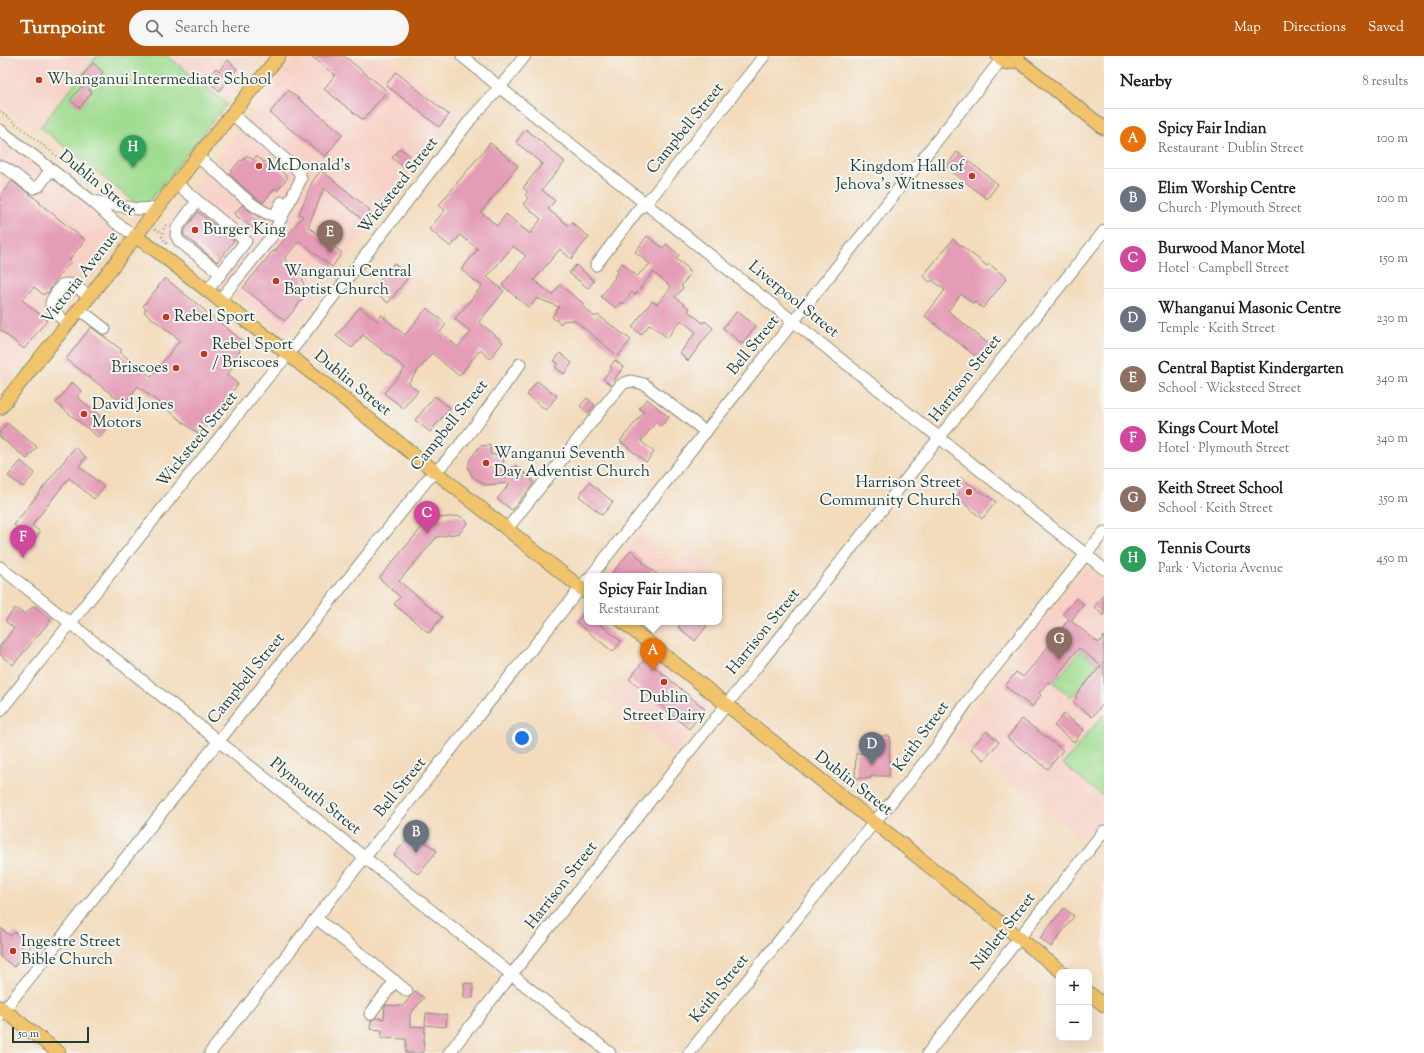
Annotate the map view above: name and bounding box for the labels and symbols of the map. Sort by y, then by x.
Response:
place label: Whanganui Intermediate School [47,69,272,92]
marker: Whanganui Intermediate School [34,75,44,85]
street label: Campbell Street [642,78,730,180]
street label: Wicksteed Street [354,132,445,239]
pin: H [120,135,146,168]
street label: Dublin Street [53,146,141,223]
place label: McDonald's [267,155,350,178]
place label: Kingdom Hall of Jehova's Witnesses [835,156,965,197]
marker: McDonald's [254,161,264,171]
marker: Kingdom Hall of Jehova's Witnesses [967,171,977,181]
place label: Burger King [203,219,286,242]
pin: E [317,220,343,253]
marker: Burger King [190,225,200,235]
street label: Victoria Avenue [37,227,125,329]
street label: Liverpool Street [743,256,844,344]
place label: Wanganui Central Baptist Church [284,261,412,302]
marker: Wanganui Central Baptist Church [271,276,281,286]
place label: Rebel Sport [174,306,255,329]
street label: Bell Street [723,311,786,381]
marker: Rebel Sport [161,312,171,322]
street label: Harrison Street [924,330,1008,428]
place label: Rebel Sport / Briscoes [212,334,293,375]
street label: Dublin Street [308,346,396,423]
marker: Rebel Sport / Briscoes [199,349,209,359]
place label: Briscoes [111,357,168,380]
marker: Briscoes [171,363,181,373]
street label: Campbell Street [406,375,494,477]
street label: Wicksteed Street [152,387,244,493]
place label: David Jones Motors [92,394,174,435]
marker: David Jones Motors [79,409,89,419]
place label: Wanganui Seventh Day Adventist Church [494,443,651,484]
marker: Wanganui Seventh Day Adventist Church [481,458,491,468]
place label: Harrison Street Community Church [820,472,962,513]
marker: Harrison Street Community Church [964,487,974,497]
pin: C [414,501,440,534]
pin: F [10,525,36,558]
street label: Harrison Street [722,583,806,680]
pin: G [1046,627,1072,660]
street label: Campbell Street [203,628,291,730]
pin: A [640,638,666,671]
marker: Dublin Street Dairy [659,677,669,687]
place label: Dublin Street Dairy [622,687,706,728]
street label: Keith Street [888,696,956,777]
your location [512,728,532,748]
pin: D [859,732,885,765]
street label: Dublin Street [809,746,897,822]
street label: Plymouth Street [264,753,366,841]
street label: Bell Street [370,753,433,823]
pin: B [403,820,429,853]
street label: Harrison Street [520,837,604,935]
street label: Niblett Street [966,888,1042,976]
place label: Ingestre Street Bible Church [21,931,121,972]
marker: Ingestre Street Bible Church [8,946,18,956]
street label: Keith Street [685,949,755,1028]
scale bar [12,1025,89,1044]

